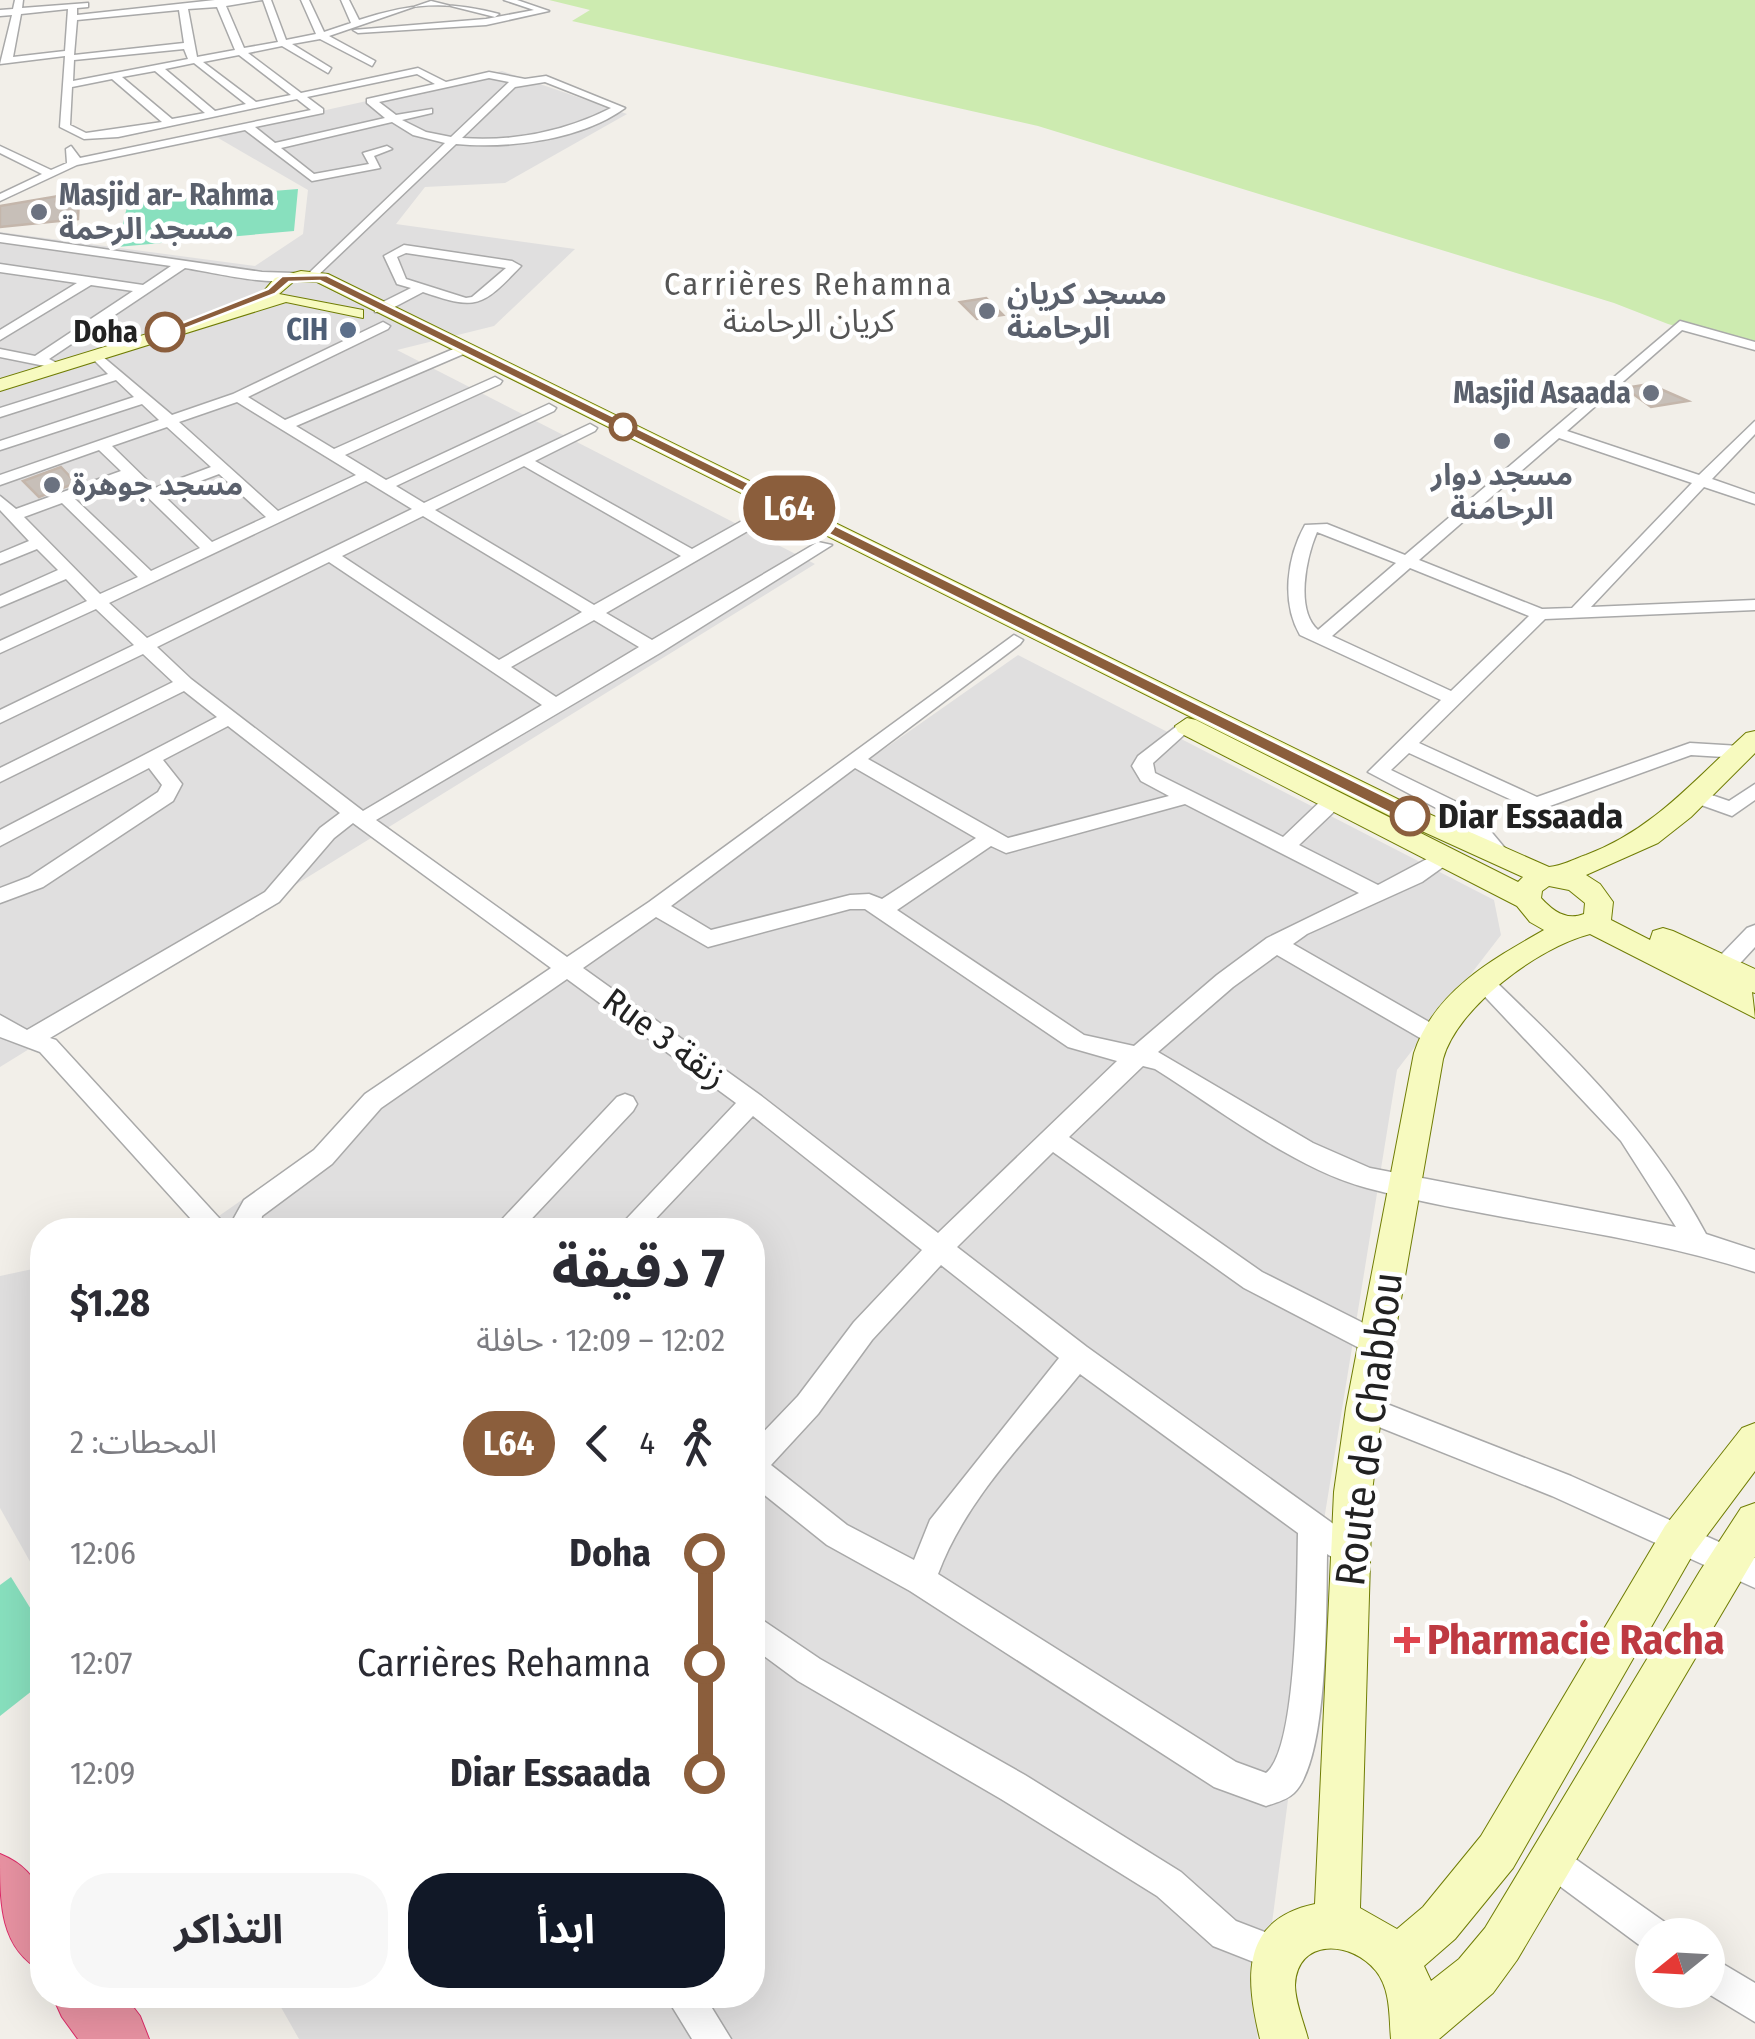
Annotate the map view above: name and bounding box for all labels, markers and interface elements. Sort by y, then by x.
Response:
place label: Masjid ar- Rahma مسجد الرحمة [59,177,274,247]
marker: Masjid ar- Rahma مسجد الرحمة [28,201,50,223]
district label: Carrières Rehamna كريان الرحامنة [664,265,954,340]
place label: مسجد كريان الرحامنة [1007,276,1167,346]
marker: مسجد كريان الرحامنة [976,300,998,322]
place label: CIH [286,312,328,348]
marker: Doha [146,313,184,351]
place label: Doha [74,314,138,350]
marker: CIH [337,319,359,341]
place label: Masjid Asaada [1453,375,1631,411]
marker: Masjid Asaada [1640,382,1662,404]
unlabelled marker [610,414,636,440]
marker: مسجد دوار الرحامنة [1491,430,1513,452]
place label: مسجد دوار الرحامنة [1429,457,1573,527]
place label: مسجد جوهرة [72,467,243,503]
marker: مسجد جوهرة [41,474,63,496]
line badge: L64 [732,476,846,540]
text: L64 [763,487,815,529]
place label: Diar Essaada [1438,795,1623,837]
marker: Diar Essaada [1391,797,1429,835]
street label: Rue 3 زنقة [595,979,735,1097]
text: 7 دقيقة [552,1236,725,1302]
street label: Route de Chabbou [1325,1269,1413,1589]
text: $1.28 [70,1280,150,1326]
text: 12:02 – 12:09 · حافلة [476,1321,725,1359]
icon: back [570,1416,625,1471]
icon: walk [670,1416,725,1471]
text: L64 [483,1422,535,1464]
text: المحطات: 2 [70,1423,217,1461]
text: 4 [640,1424,655,1462]
text: Doha [569,1530,651,1576]
text: 12:06 [70,1534,136,1572]
place label: Pharmacie Racha [1427,1615,1725,1665]
marker: Pharmacie Racha [1396,1629,1418,1651]
text: Carrières Rehamna [357,1640,651,1686]
text: 12:07 [70,1644,132,1682]
text: Diar Essaada [450,1750,651,1796]
text: 12:09 [70,1754,135,1792]
button: التذاكر [70,1873,388,1988]
button: ابدأ [408,1873,725,1988]
north arrow [1635,1918,1725,2008]
map controls [1635,1918,1725,2008]

